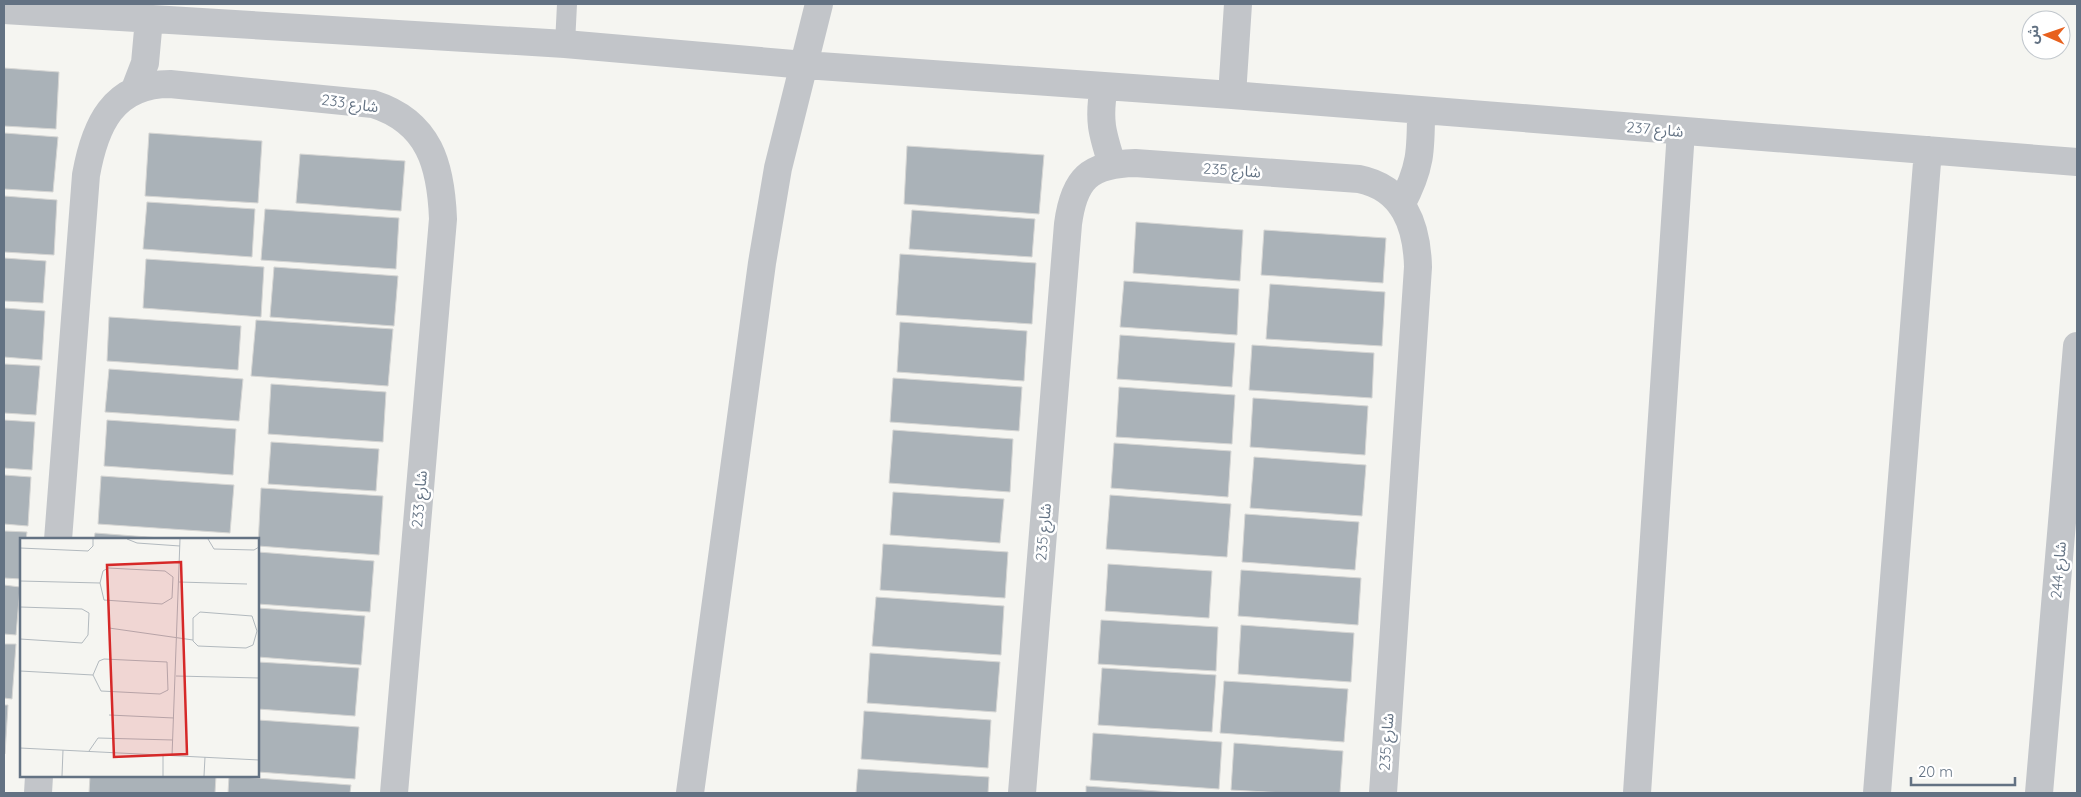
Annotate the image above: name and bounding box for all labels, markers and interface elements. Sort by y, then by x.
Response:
north arrow [2021,10,2071,60]
text: ش [2024,25,2042,44]
street label: شارع 233 [320,90,380,119]
street label: شارع 237 [1625,117,1685,144]
street label: شارع 235 [1202,159,1262,184]
street label: شارع 233 [407,469,434,529]
street label: شارع 235 [1031,502,1058,562]
inset map [20,538,259,777]
street label: شارع 244 [2046,540,2073,600]
street label: شارع 235 [1375,712,1400,772]
scale bar [1911,754,2015,786]
text: 20 m [1918,762,1953,781]

